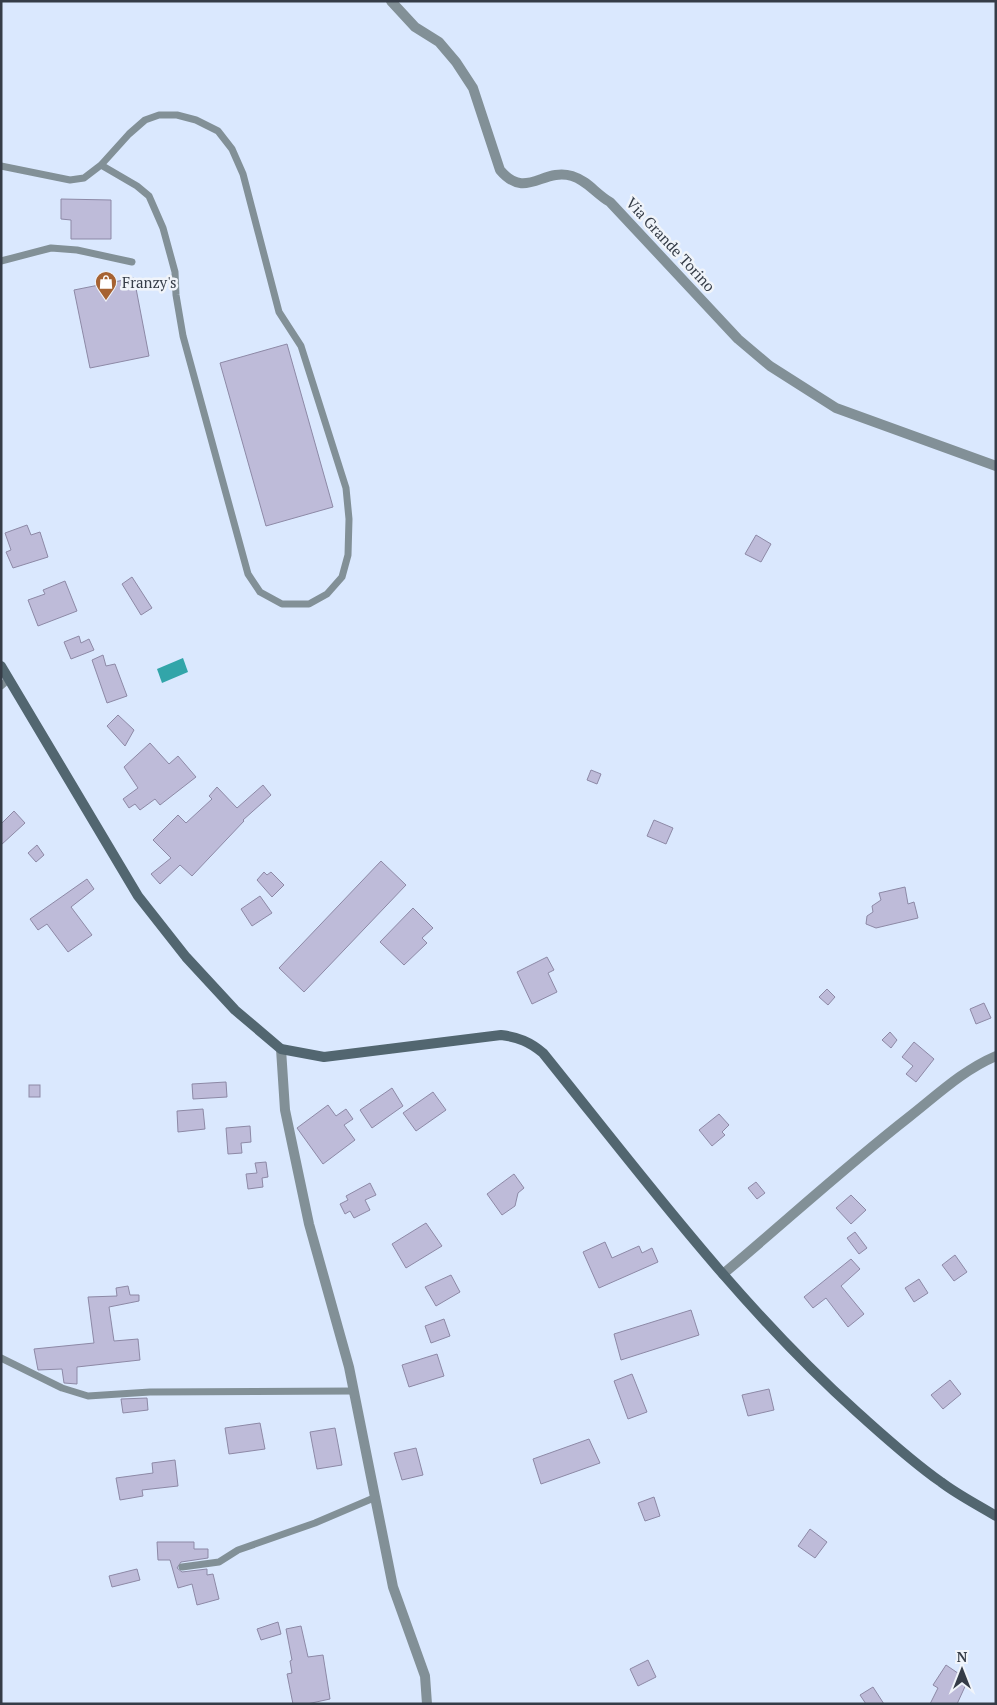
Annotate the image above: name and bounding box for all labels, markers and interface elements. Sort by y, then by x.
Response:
street label: Via Grande Torino [622,192,720,296]
shop icon: Franzy's [94,270,118,301]
place label: Franzy's [122,272,177,292]
north arrow [937,1645,987,1695]
text: N [957,1647,968,1666]

